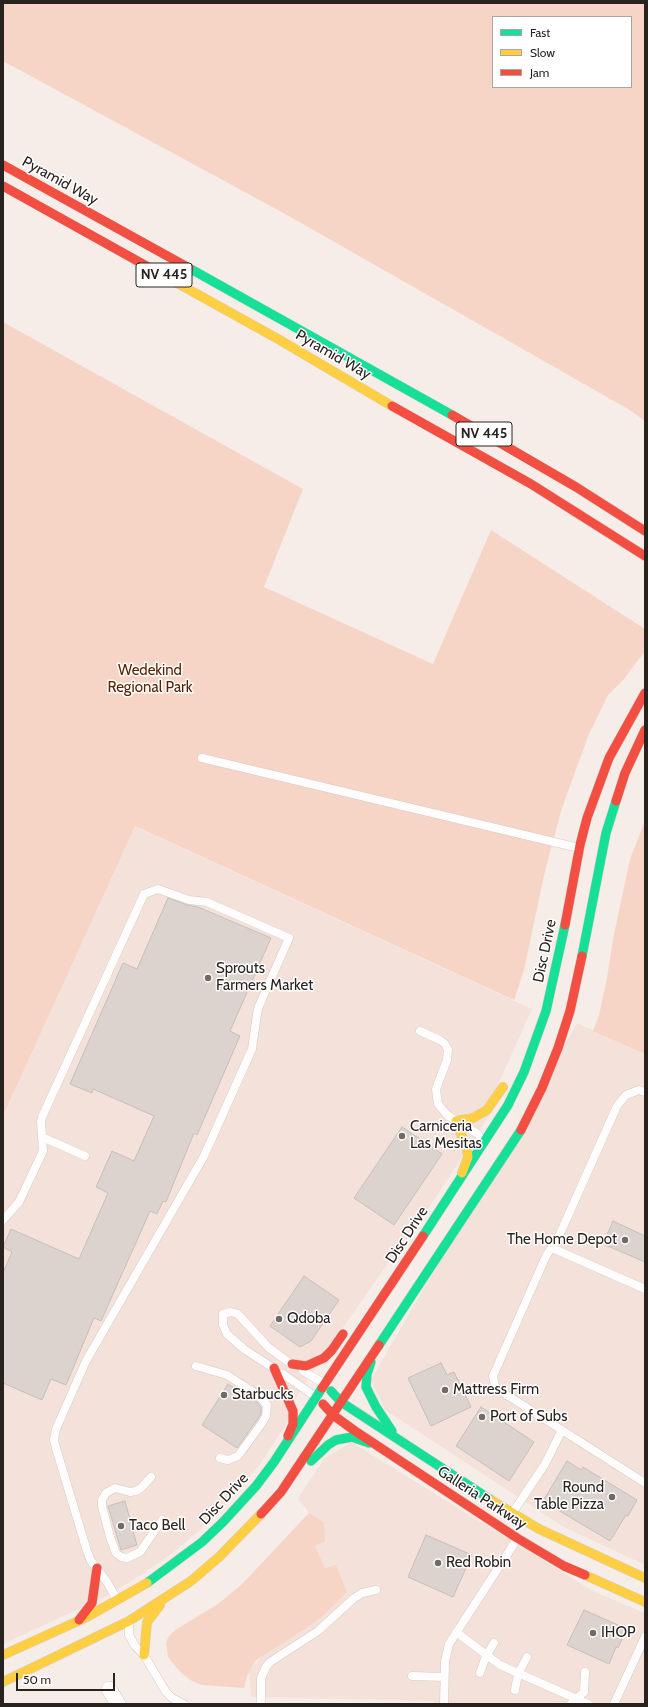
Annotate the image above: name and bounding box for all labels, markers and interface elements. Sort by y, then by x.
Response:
legend [492,16,632,88]
text: Fast [530,25,550,40]
text: Slow [530,45,555,60]
text: Jam [530,65,549,80]
street label: Pyramid Way [19,153,101,209]
road number: NV 445 [136,263,192,287]
street label: Pyramid Way [292,326,374,384]
road number: NV 445 [456,422,512,446]
park label: Wedekind Regional Park [107,662,193,697]
street label: Disc Drive [530,918,560,984]
place label: Sprouts Farmers Market [216,960,313,995]
marker: Sprouts Farmers Market [203,973,213,983]
place label: Carniceria Las Mesitas [410,1118,482,1153]
marker: Carniceria Las Mesitas [397,1131,407,1141]
street label: Disc Drive [382,1203,432,1267]
place label: The Home Depot [507,1231,617,1249]
marker: The Home Depot [620,1235,630,1245]
place label: Qdoba [287,1310,331,1328]
marker: Qdoba [274,1314,284,1324]
place label: Mattress Firm [453,1381,539,1399]
marker: Mattress Firm [440,1385,450,1395]
place label: Starbucks [232,1386,293,1404]
marker: Starbucks [219,1390,229,1400]
place label: Port of Subs [490,1408,567,1426]
marker: Port of Subs [477,1412,487,1422]
street label: Galleria Parkway [434,1462,530,1534]
street label: Disc Drive [196,1469,252,1529]
place label: Round Table Pizza [534,1479,604,1514]
marker: Round Table Pizza [607,1492,617,1502]
place label: Taco Bell [129,1517,185,1535]
marker: Taco Bell [116,1521,126,1531]
place label: Red Robin [446,1554,511,1572]
marker: Red Robin [433,1558,443,1568]
place label: IHOP [601,1624,636,1642]
marker: IHOP [588,1628,598,1638]
scale bar [18,1665,117,1691]
text: 50 m [23,1672,51,1687]

